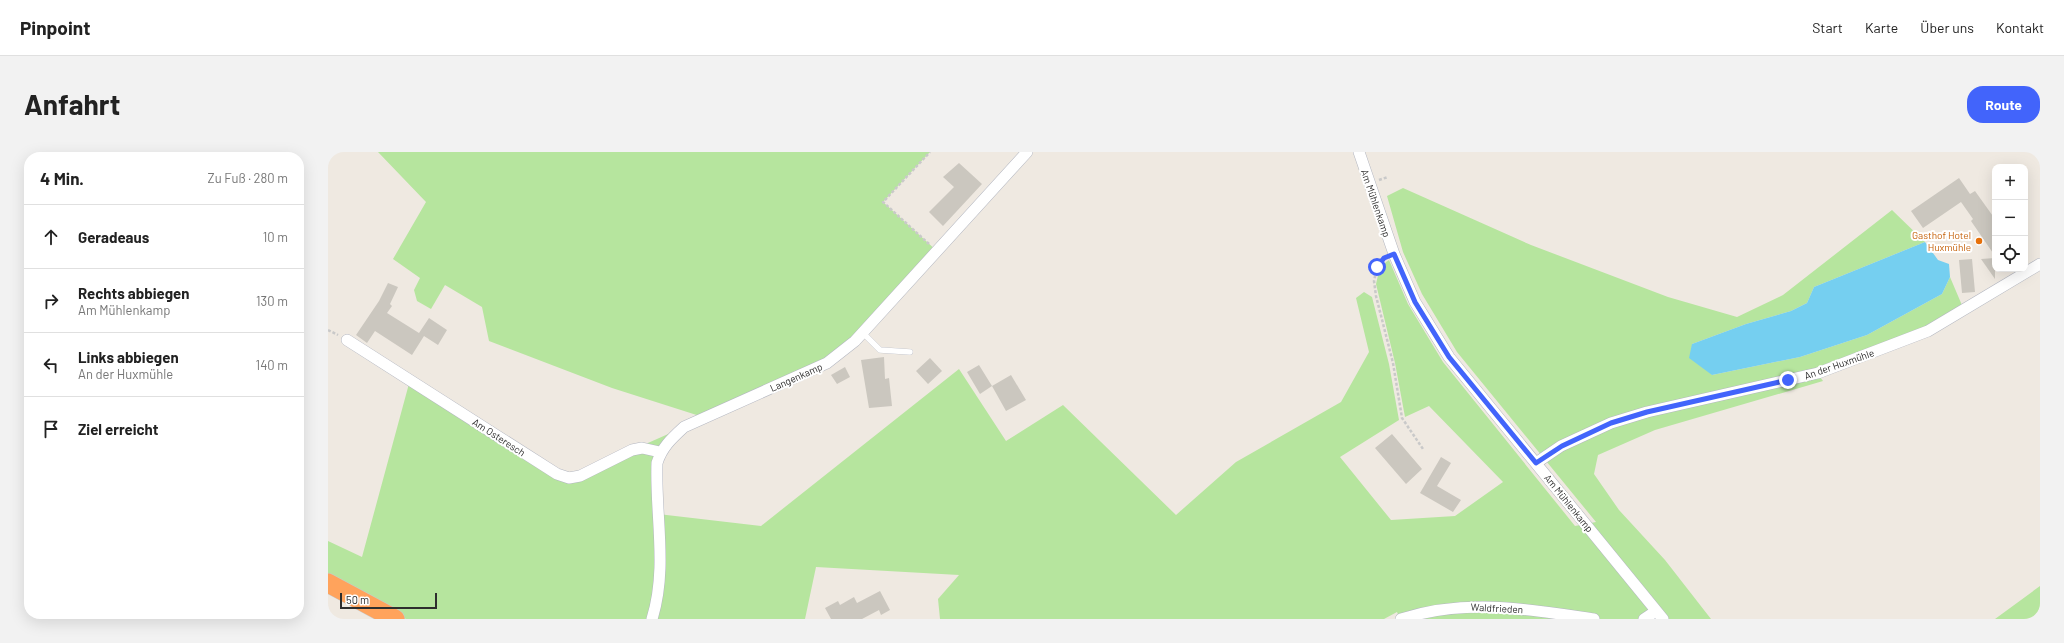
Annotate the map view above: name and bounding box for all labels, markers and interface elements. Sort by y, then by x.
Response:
text: Pinpoint [20,16,90,39]
text: Start [1812,19,1843,36]
text: Karte [1865,19,1898,36]
text: Über uns [1920,19,1974,36]
text: Kontakt [1996,19,2044,36]
button: Route [1967,86,2040,123]
text: Anfahrt [24,87,120,121]
map controls [1992,164,2028,272]
button: + [1992,164,2028,200]
street label: Am Mühlenkamp [1359,167,1393,239]
text: 4 Min. [40,168,84,188]
text: Zu Fuß · 280 m [208,170,288,186]
button: − [1992,200,2028,236]
icon: ahead [40,226,62,248]
text: Geradeaus [78,228,149,246]
text: 10 m [263,229,288,245]
place label: Gasthof Hotel Huxmühle [1912,229,1971,253]
marker: Gasthof Hotel Huxmühle [1974,236,1984,246]
button: locate [1992,236,2028,272]
route start [1368,258,1386,276]
text: Rechts abbiegen [78,284,189,302]
icon: right [40,290,62,312]
text: 130 m [256,293,288,309]
text: Am Mühlenkamp [78,302,170,318]
street label: An der Huxmühle [1802,346,1876,382]
text: Links abbiegen [78,348,179,366]
icon: left [40,354,62,376]
text: 140 m [256,357,288,373]
street label: Langenkamp [768,360,824,394]
text: An der Huxmühle [78,366,173,382]
route end [1779,371,1797,389]
street label: Am Osteresch [470,416,528,458]
icon: arrive [40,418,62,440]
text: Ziel erreicht [78,420,159,438]
street label: Am Mühlenkamp [1542,472,1596,534]
scale bar [340,591,437,610]
text: 50 m [346,593,369,606]
street label: Waldfrieden [1471,601,1523,615]

